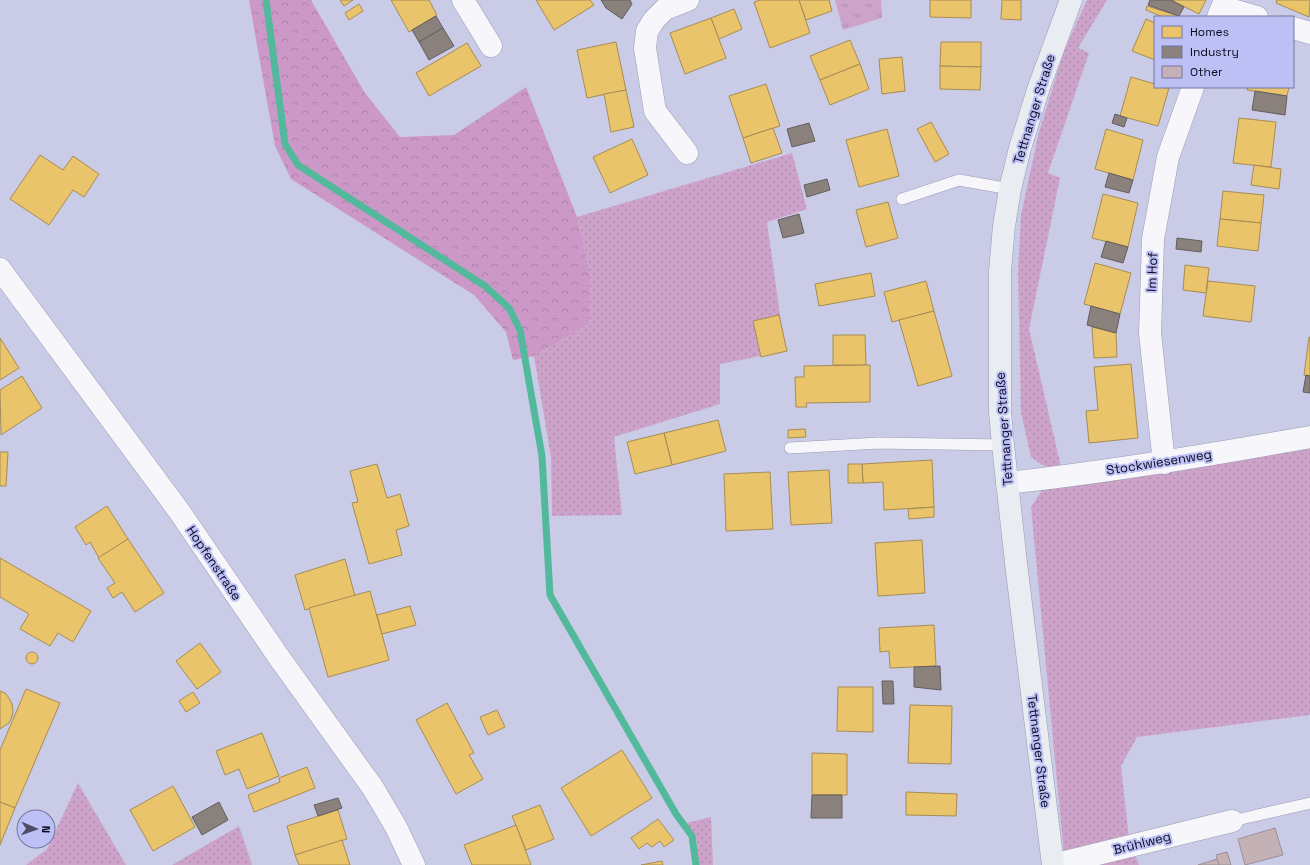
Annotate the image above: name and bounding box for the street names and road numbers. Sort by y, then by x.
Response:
street label: Tettnanger Straße [1009,52,1059,166]
street label: Im Hof [1143,252,1161,292]
street label: Tettnanger Straße [992,372,1016,486]
street label: Stockwiesenweg [1105,445,1213,479]
street label: Hopfenstraße [183,522,245,604]
street label: Tettnanger Straße [1024,693,1054,809]
street label: Brühlweg [1111,828,1173,858]

